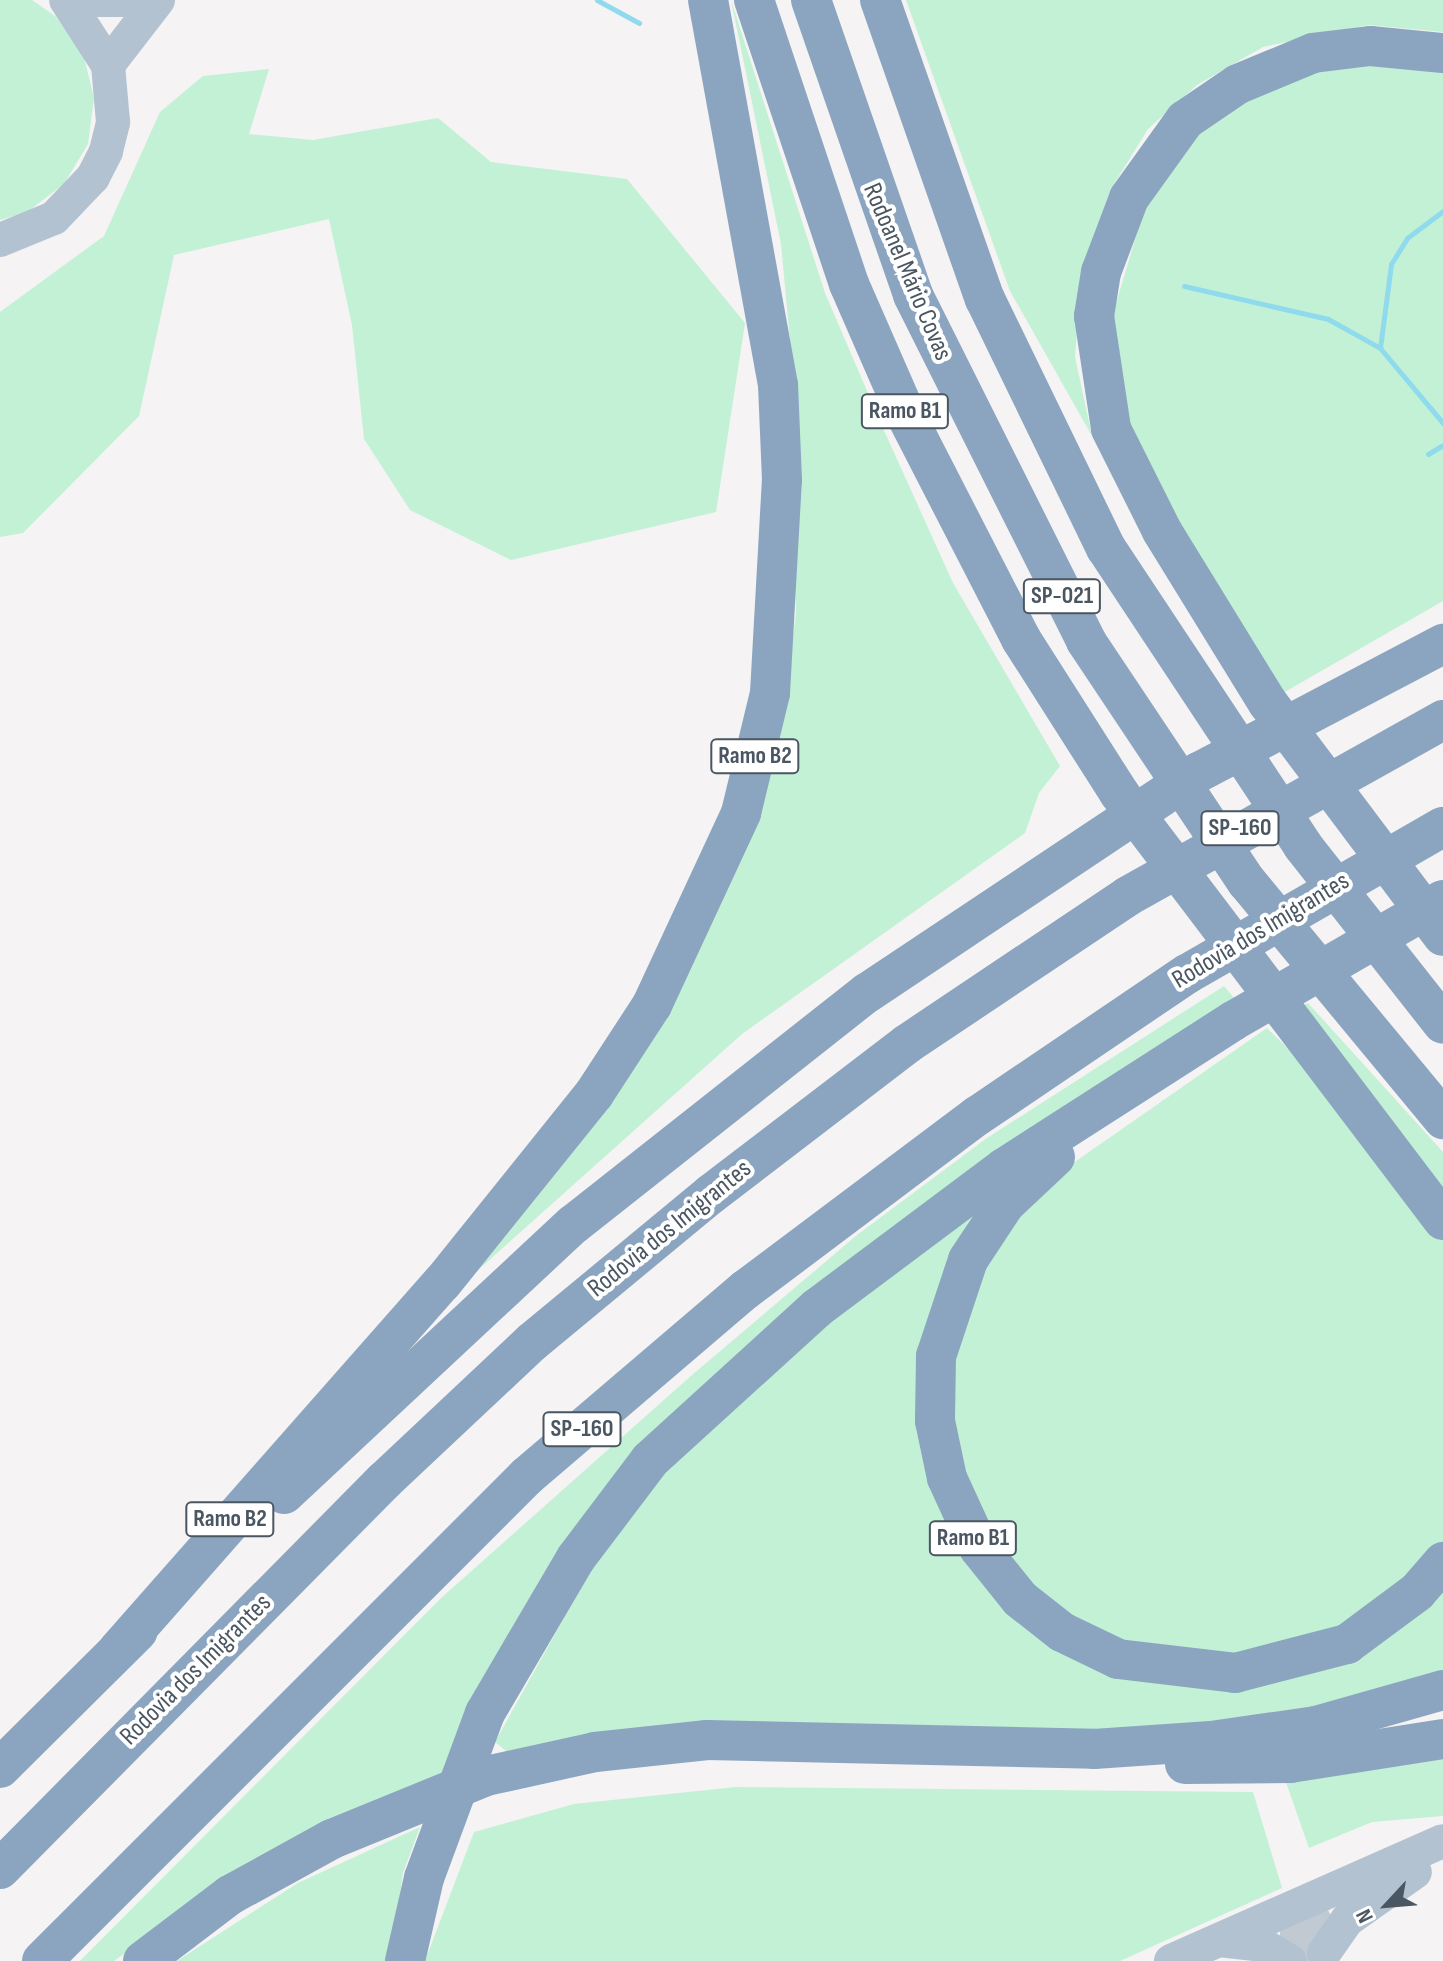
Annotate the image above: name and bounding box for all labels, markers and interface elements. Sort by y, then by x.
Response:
street label: Rodoanel Mário Covas [856,179,958,365]
road number: Ramo B1 [859,391,951,431]
road number: SP-021 [1022,576,1102,616]
road number: Ramo B2 [709,736,801,776]
road number: SP-160 [1200,808,1280,848]
street label: Rodovia dos Imigrantes [1167,866,1355,996]
street label: Rodovia dos Imigrantes [582,1154,758,1304]
road number: SP-160 [542,1409,622,1449]
road number: Ramo B2 [184,1499,276,1539]
road number: Ramo B1 [927,1518,1019,1558]
street label: Rodovia dos Imigrantes [114,1588,278,1752]
north arrow [1347,1865,1427,1945]
text: N [1350,1905,1380,1927]

